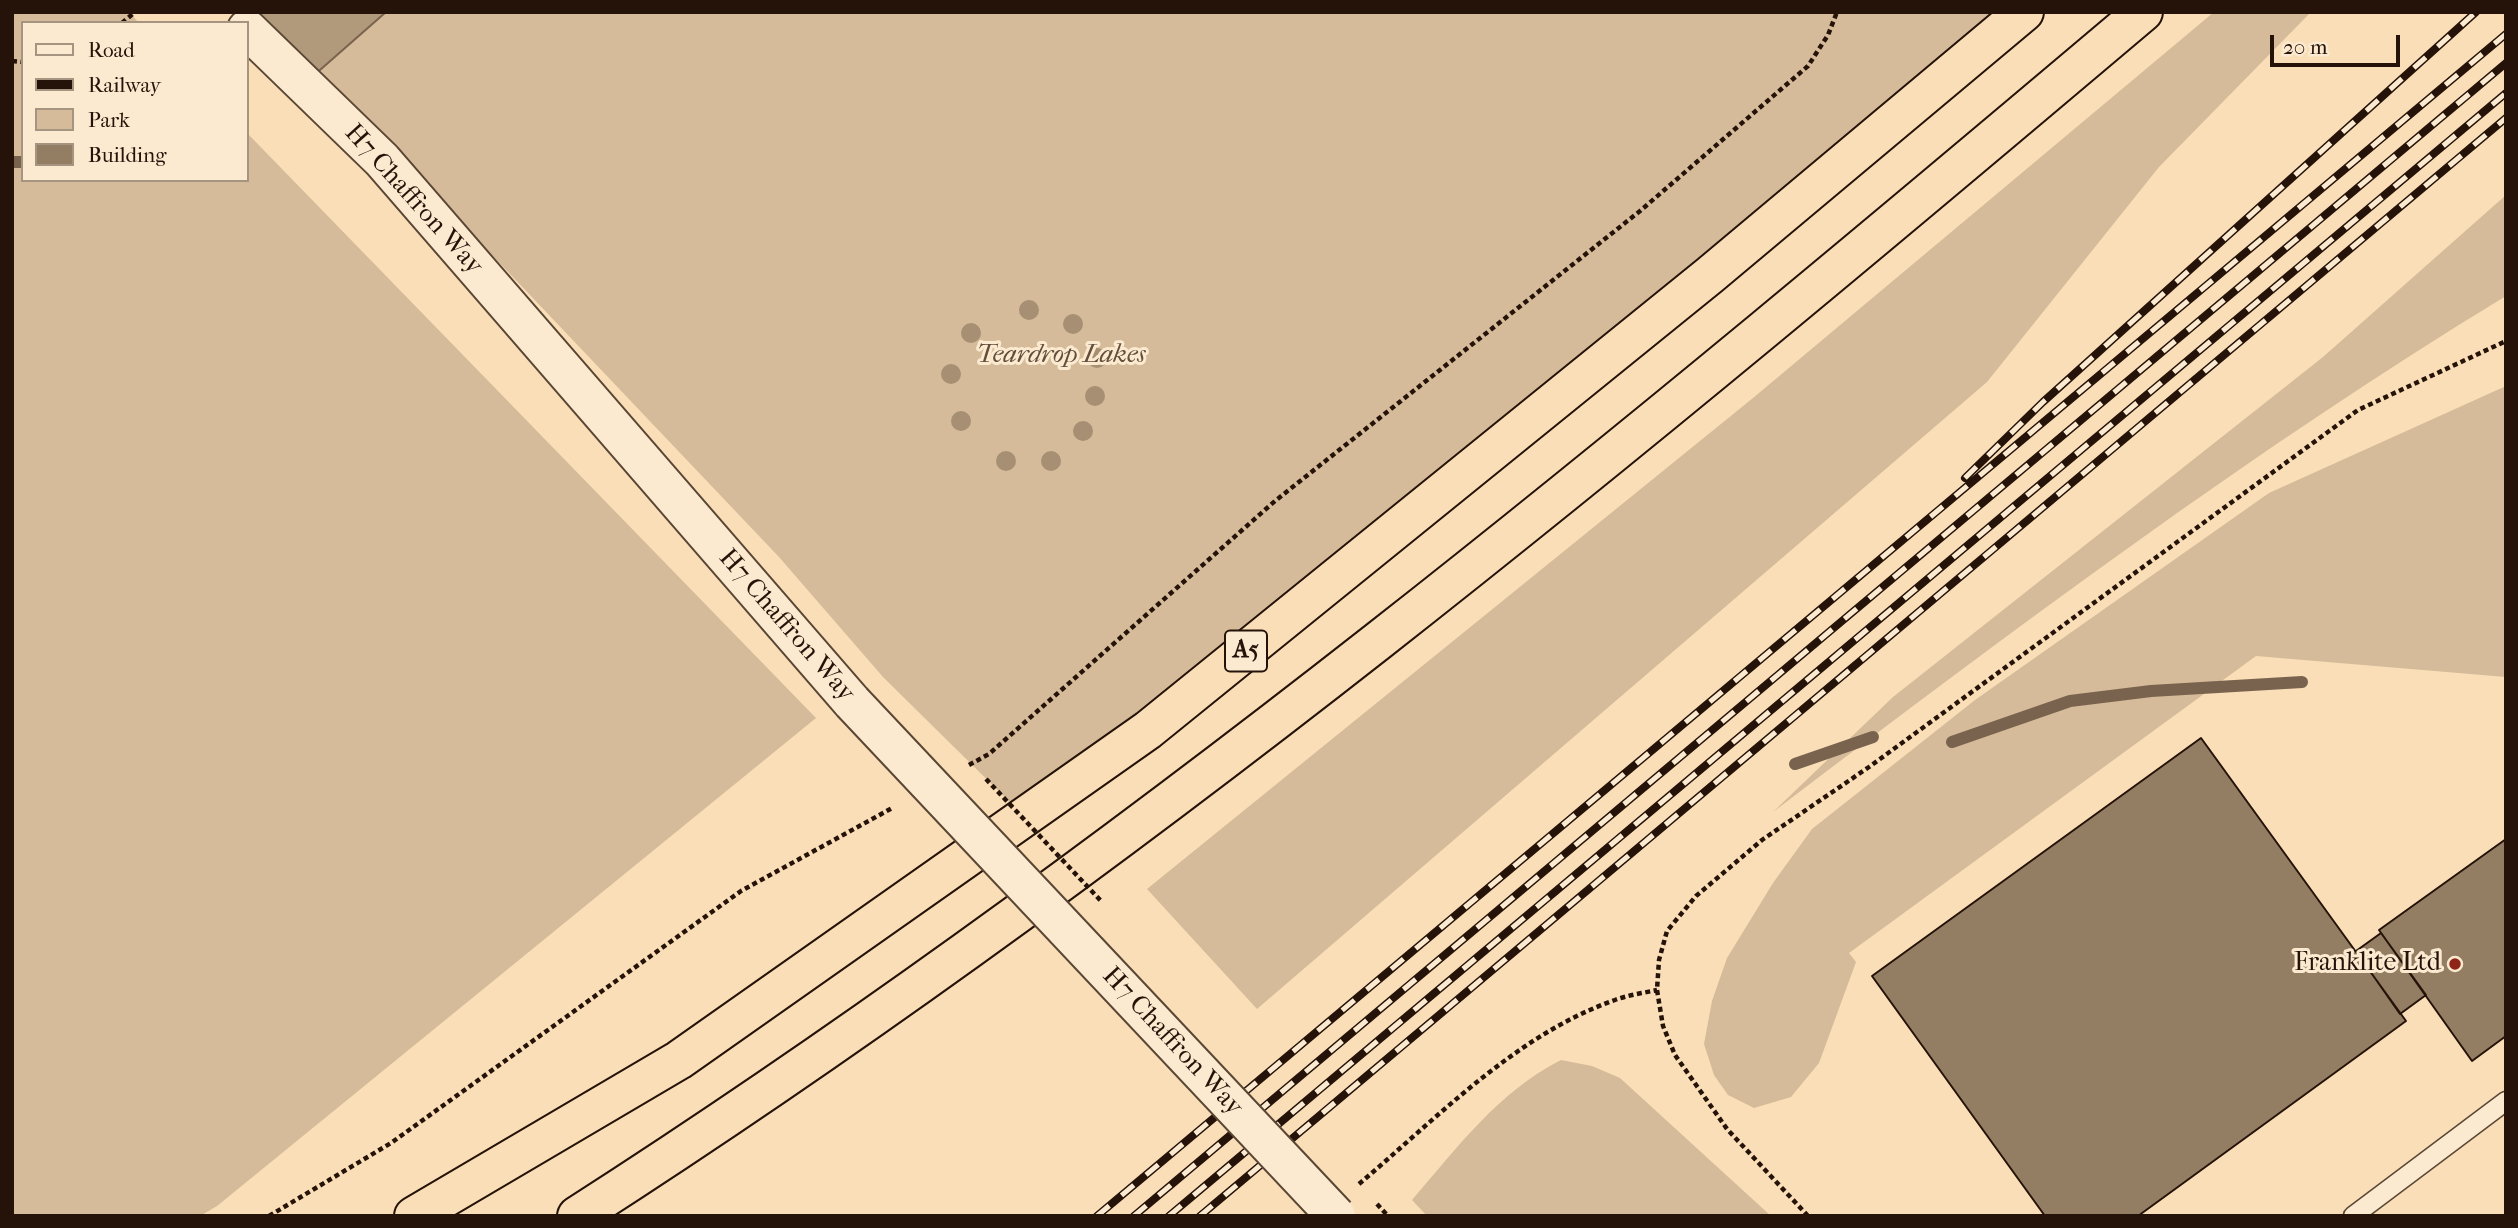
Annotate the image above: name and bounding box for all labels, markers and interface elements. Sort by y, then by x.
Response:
legend [21,21,248,182]
scale bar [2273,21,2402,65]
text: 20 m [2283,35,2327,59]
text: Road [88,38,135,62]
text: Railway [88,73,161,97]
text: Park [88,108,130,132]
street label: H7 Chaffron Way [337,118,489,282]
text: Building [88,143,166,167]
park label: Teardrop Lakes [977,340,1145,372]
street label: H7 Chaffron Way [711,543,861,709]
road number: A5 [1225,630,1267,672]
place label: Franklite Ltd [2294,948,2441,980]
marker: Franklite Ltd [2447,956,2463,972]
street label: H7 Chaffron Way [1095,961,1249,1123]

